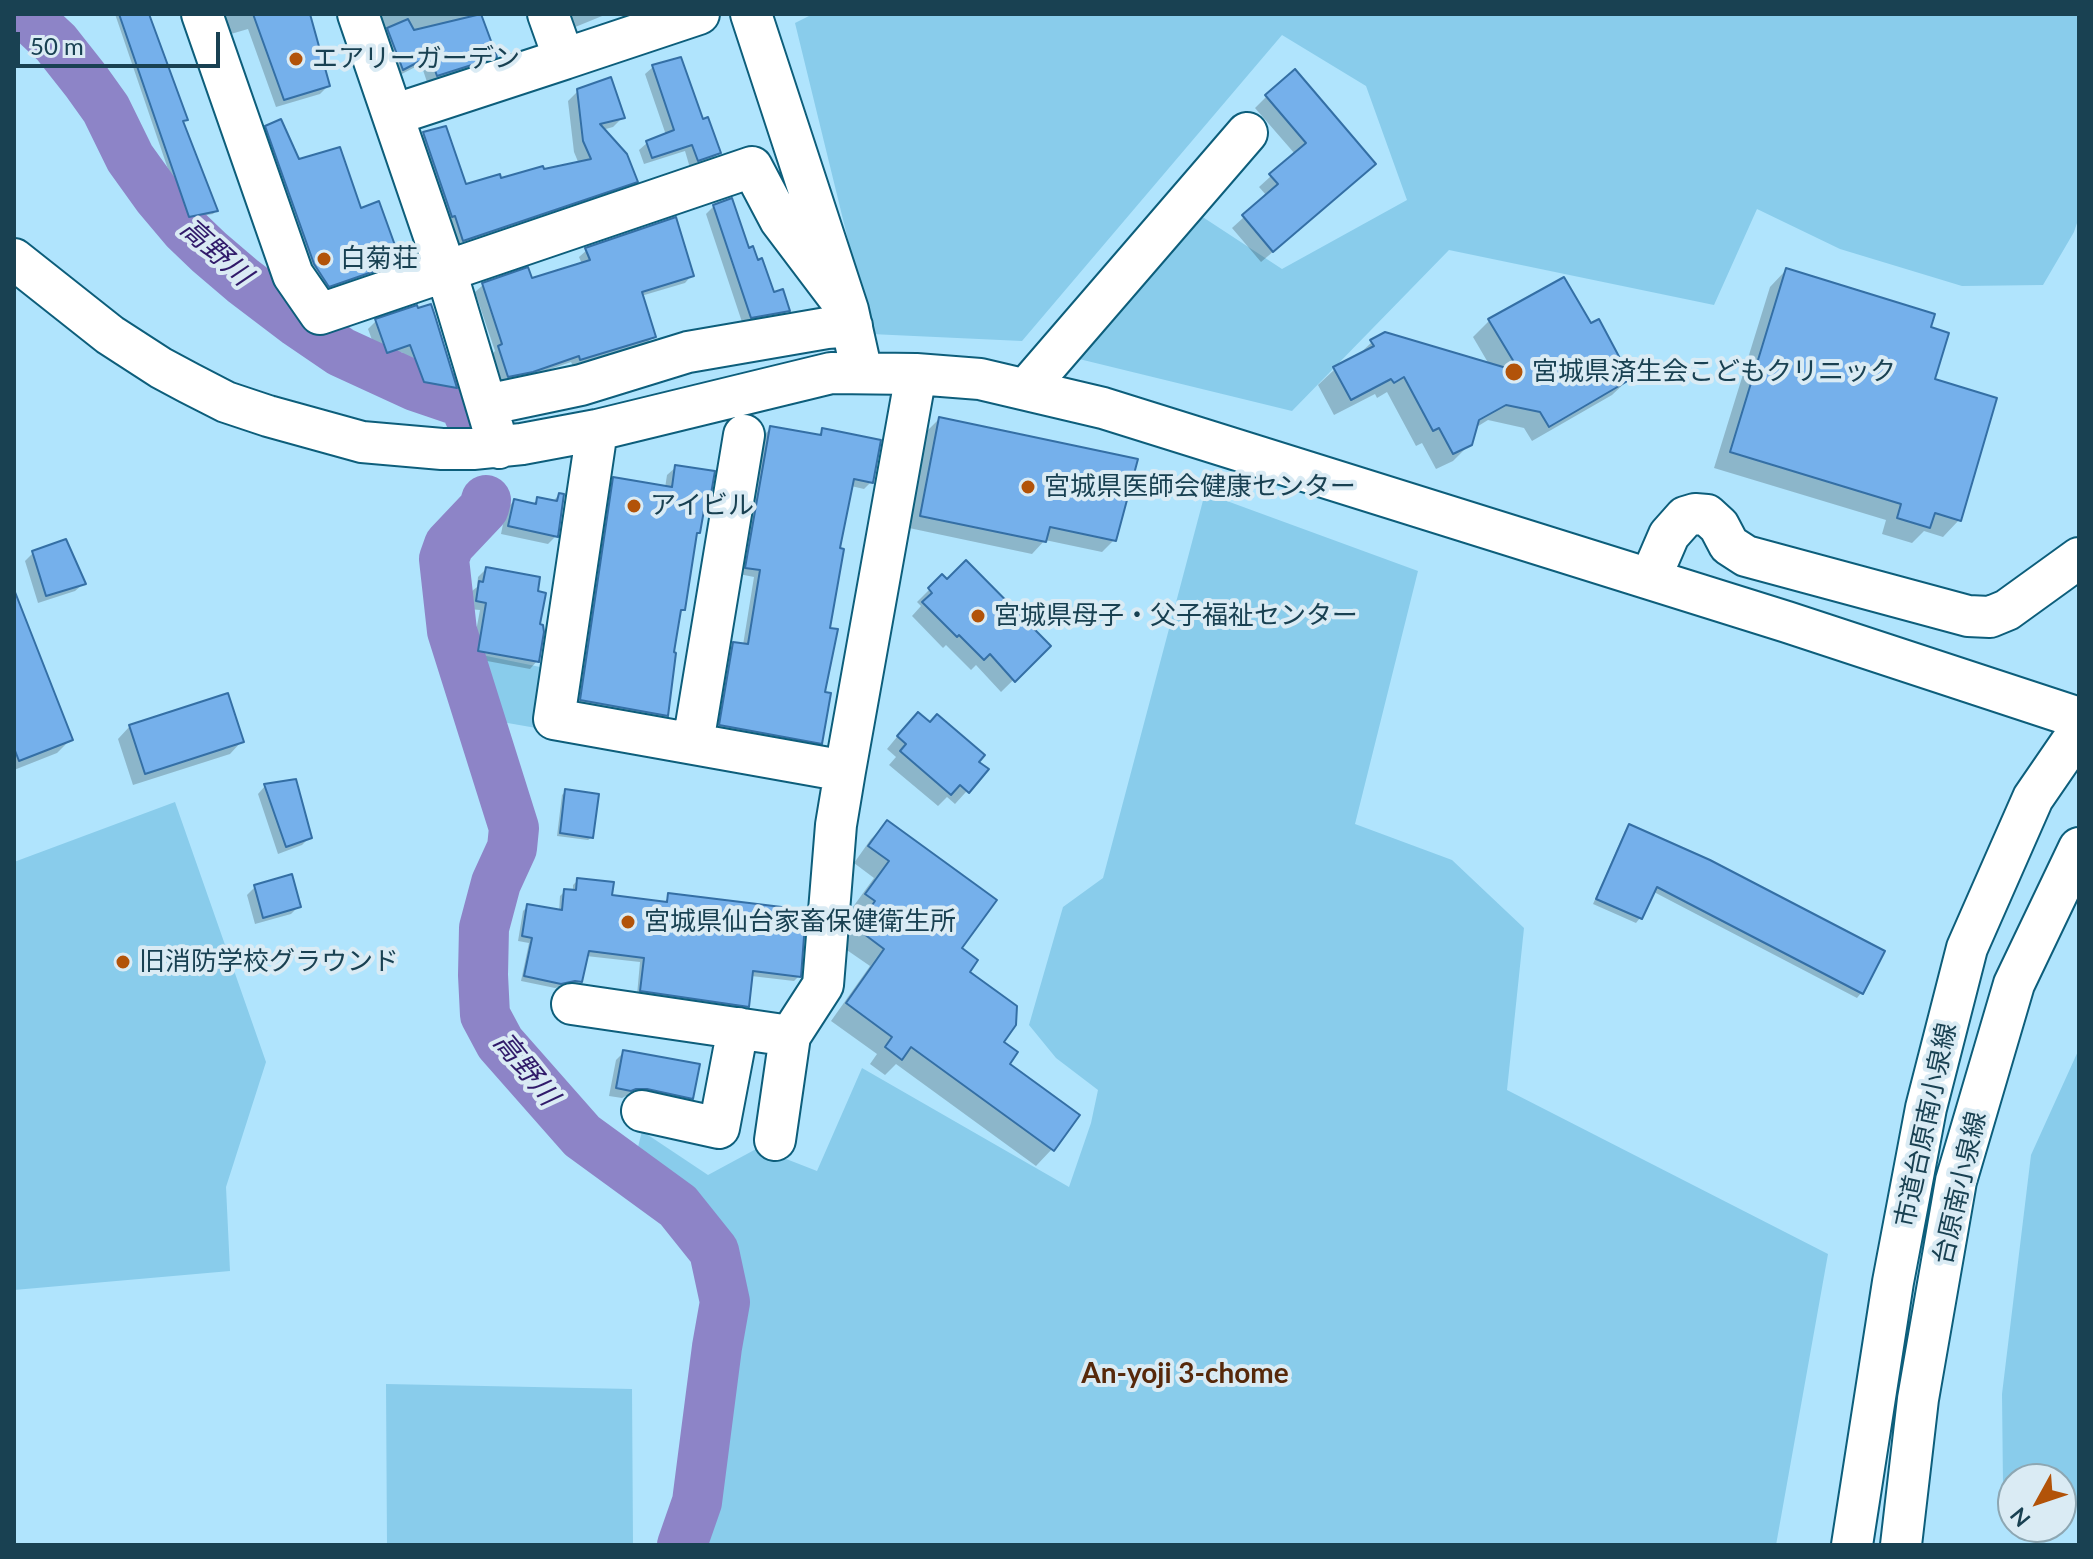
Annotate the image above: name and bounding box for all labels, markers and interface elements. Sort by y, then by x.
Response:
scale bar [20,16,224,66]
text: 50 m [30,31,84,60]
place label: エアリーガーデン [312,43,520,75]
marker: エアリーガーデン [287,50,305,68]
water label: 高野川 [174,211,258,293]
place label: 白菊荘 [340,243,418,275]
marker: 白菊荘 [315,250,333,268]
place label: 宮城県済生会こどもクリニック [1532,356,1896,388]
marker: 宮城県済生会こどもクリニック [1503,361,1525,383]
place label: 宮城県医師会健康センター [1044,471,1356,503]
marker: 宮城県医師会健康センター [1019,478,1037,496]
place label: アイビル [650,490,754,522]
marker: アイビル [625,497,643,515]
place label: 宮城県母子・父子福祉センター [994,600,1358,632]
marker: 宮城県母子・父子福祉センター [969,607,987,625]
place label: 宮城県仙台家畜保健衛生所 [644,906,956,938]
marker: 宮城県仙台家畜保健衛生所 [619,913,637,931]
place label: 旧消防学校グラウンド [139,946,399,978]
marker: 旧消防学校グラウンド [114,953,132,971]
street label: 市道台原南小泉線 [1889,1020,1963,1230]
water label: 高野川 [487,1026,565,1112]
street label: 台原南小泉線 [1927,1108,1993,1268]
district label: An-yoji 3-chome [1081,1357,1289,1391]
north arrow [1997,1463,2077,1543]
text: N [2004,1502,2036,1533]

